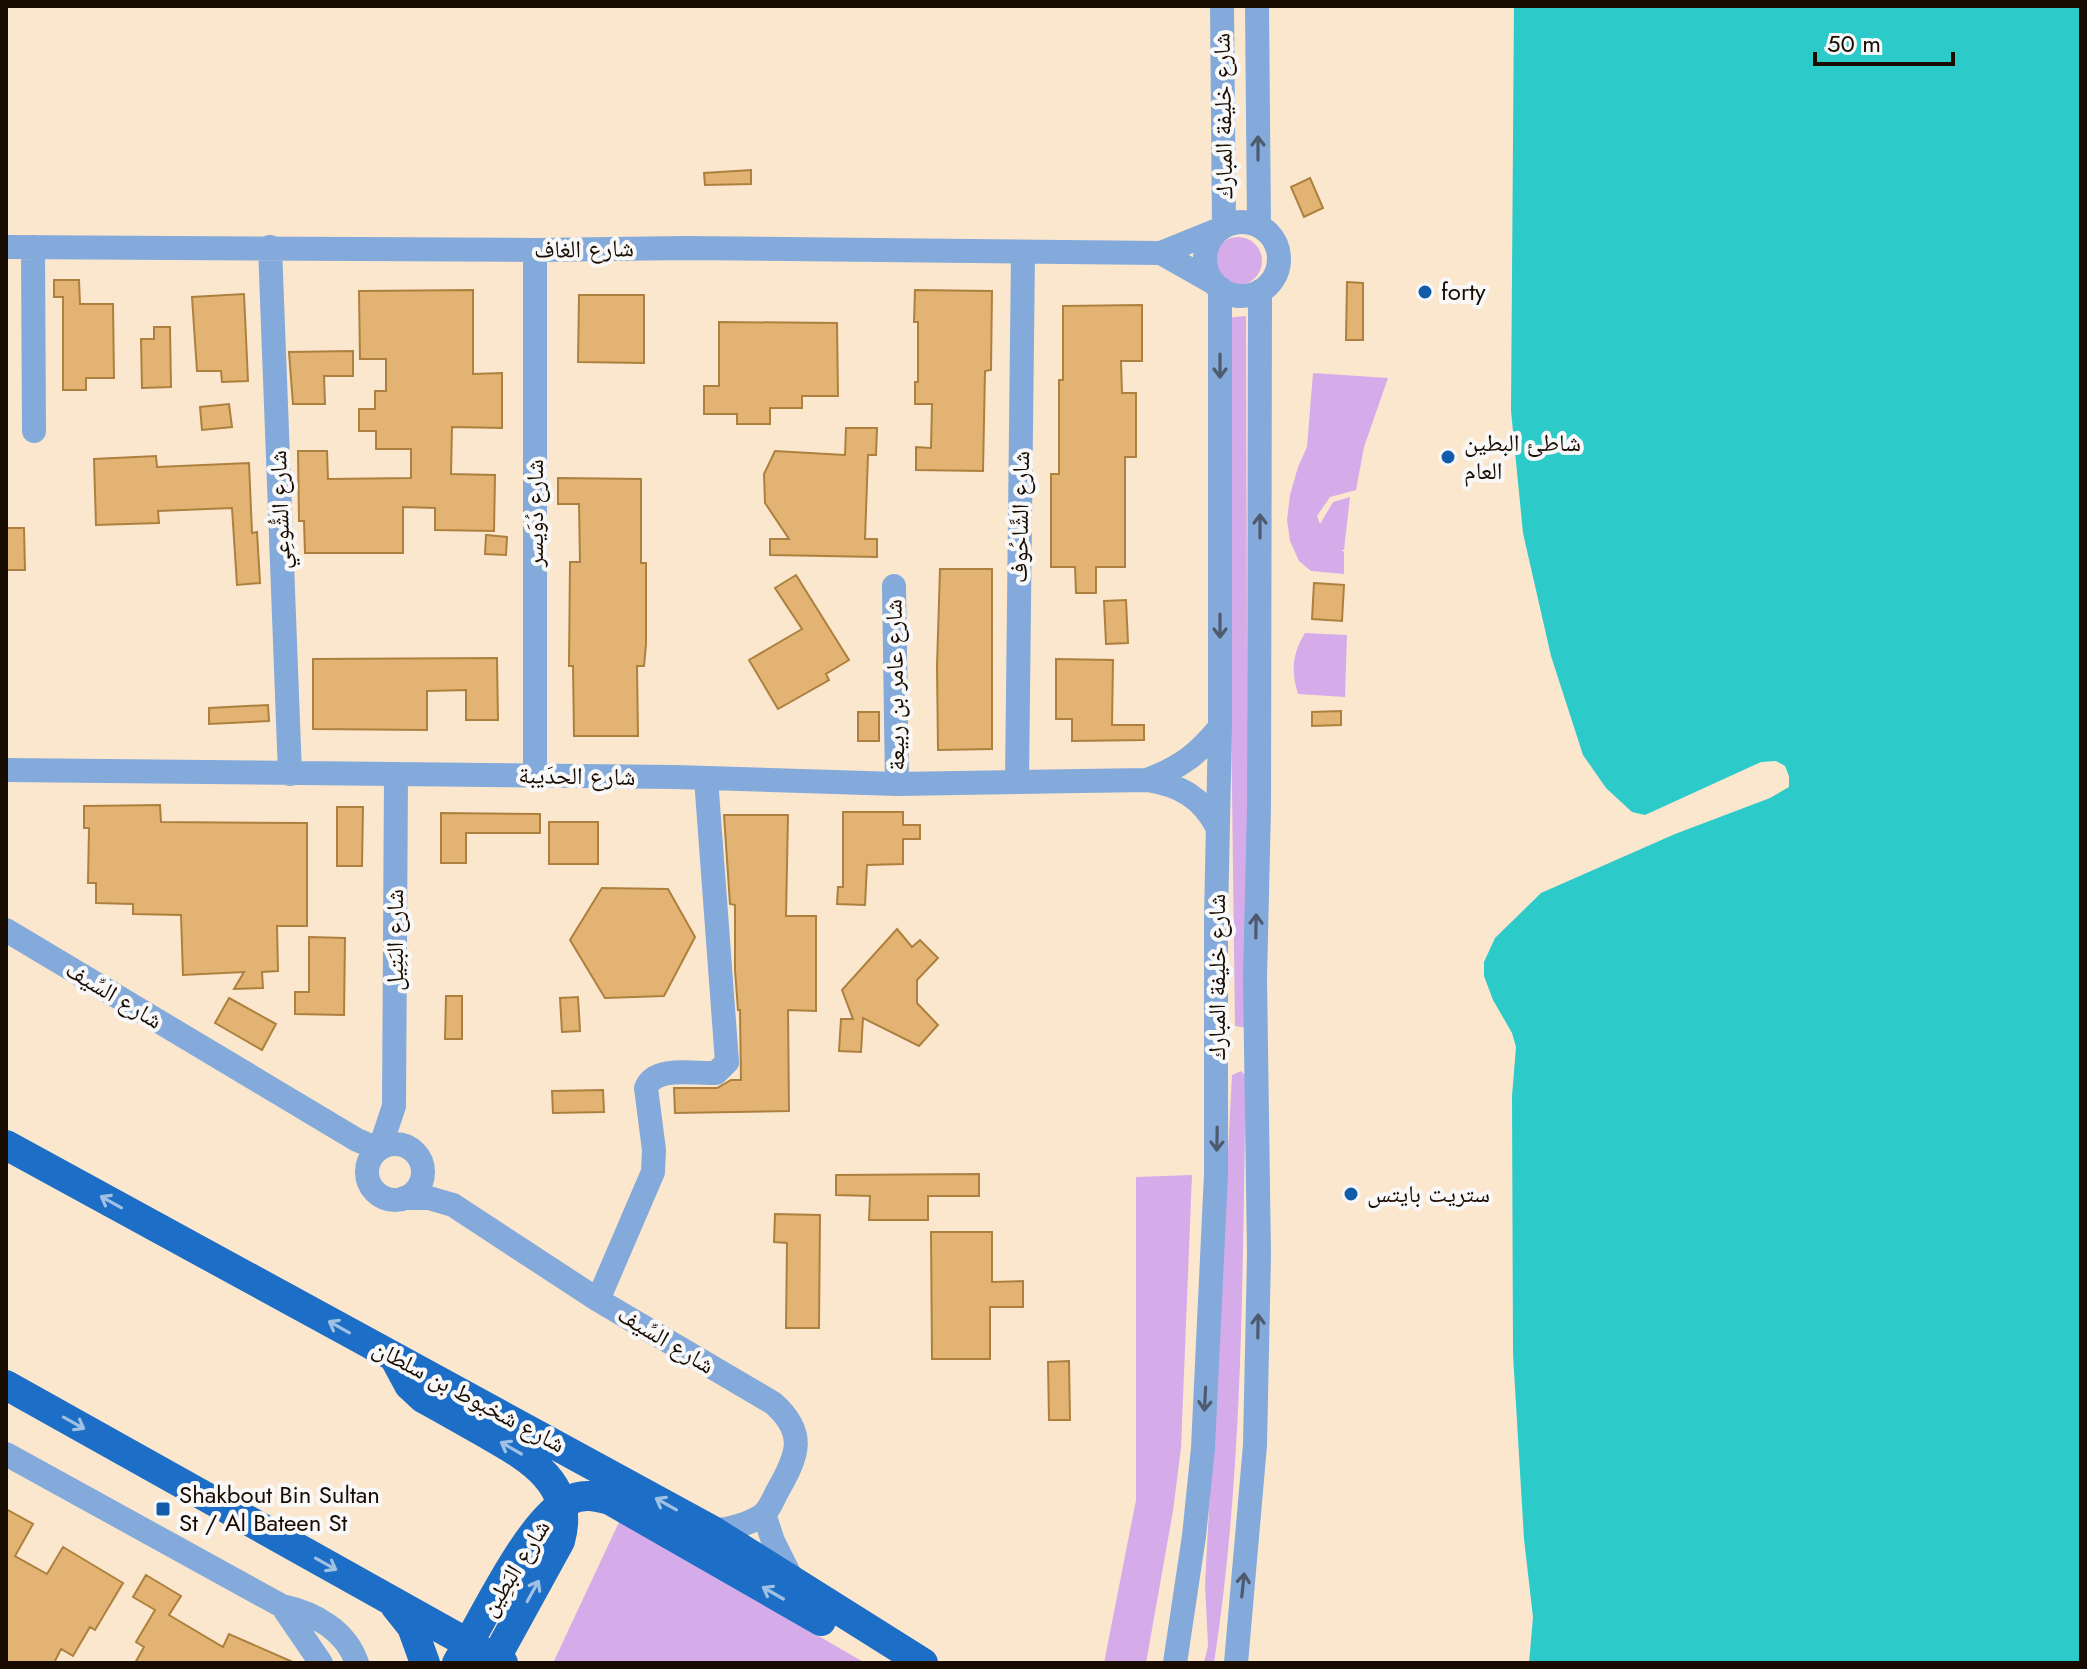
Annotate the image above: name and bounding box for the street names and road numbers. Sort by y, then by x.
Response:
street label: شارع خليفة المبارك [1204,33,1241,200]
street label: شارع الغاف [534,230,634,267]
street label: شارع الشُّوعِي [260,450,301,570]
street label: شارع الشَّاحُوف [1001,450,1038,584]
street label: شارع دُوَيسر [517,459,552,568]
street label: شارع عامر بن ربيعة [876,599,913,771]
street label: شارع الحدَيبة [518,757,636,794]
street label: شارع البَتِيل [377,889,412,991]
street label: شارع خليفة المبارك [1199,894,1234,1060]
street label: شارع السِّيف [59,952,169,1037]
street label: شارع السِّيف [611,1297,721,1382]
street label: شارع شخبوط بن سلطان [367,1330,572,1461]
street label: شارع البَطِين [471,1512,558,1623]

